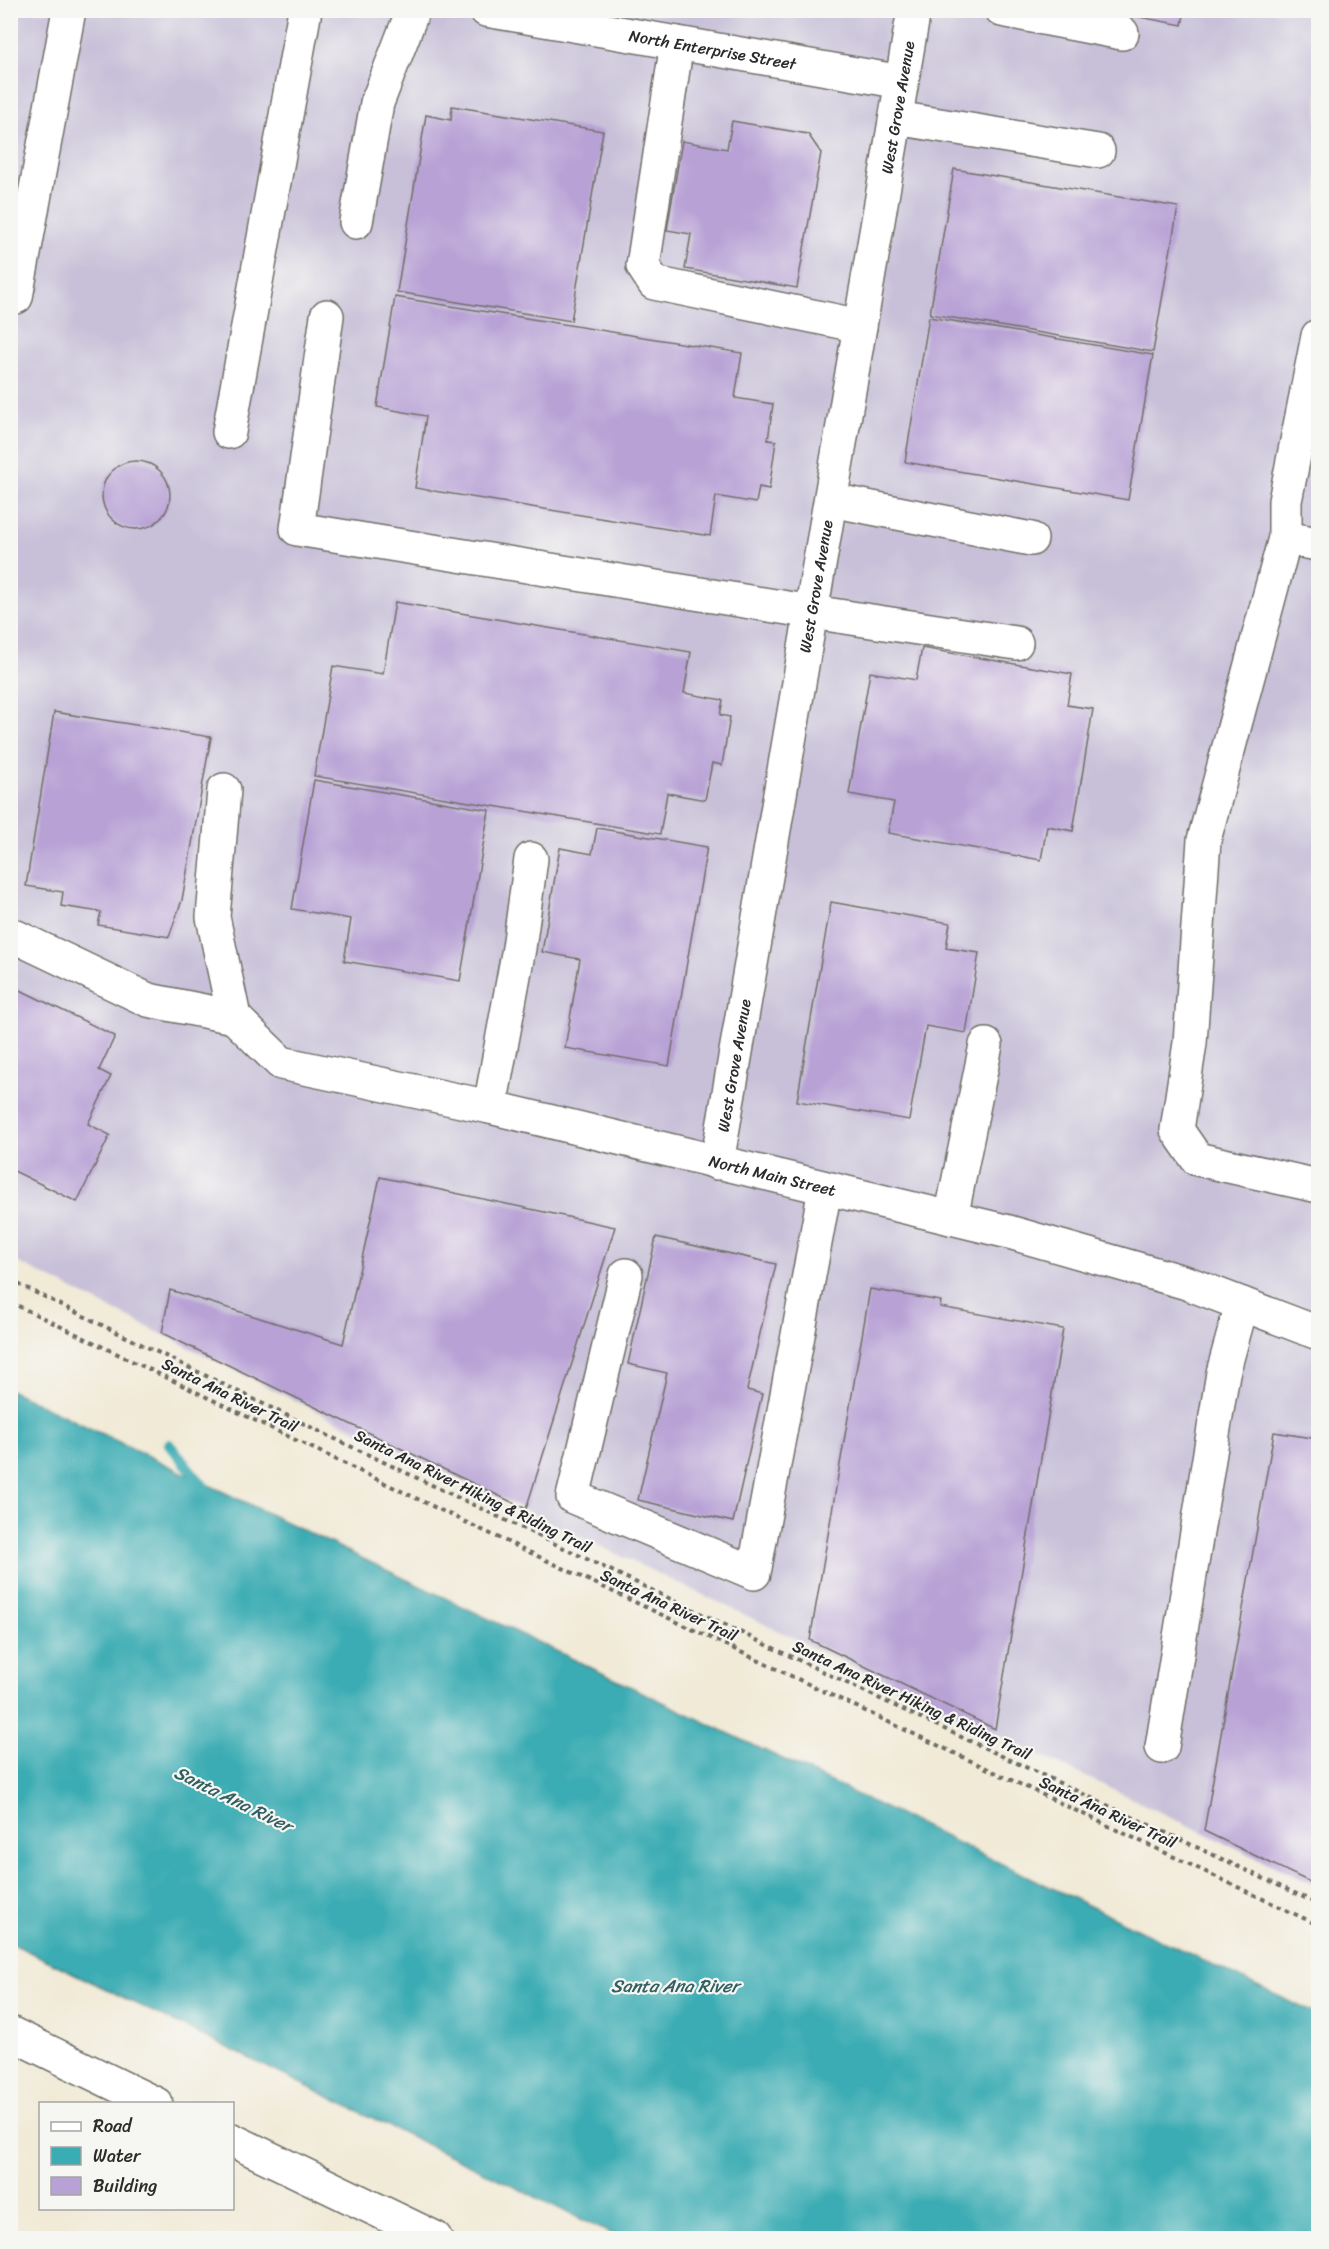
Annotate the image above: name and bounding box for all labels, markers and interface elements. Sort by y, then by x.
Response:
street label: North Enterprise Street [627,21,799,78]
street label: West Grove Avenue [872,38,923,176]
street label: West Grove Avenue [790,517,841,655]
street label: West Grove Avenue [708,996,759,1134]
street label: North Main Street [706,1146,839,1204]
street label: Santa Ana River Trail [157,1349,304,1441]
street label: Santa Ana River Hiking & Riding Trail [349,1421,597,1561]
street label: Santa Ana River Trail [595,1560,743,1650]
street label: Santa Ana River Hiking & Riding Trail [788,1632,1037,1768]
water label: Santa Ana River [169,1757,301,1843]
street label: Santa Ana River Trail [1034,1767,1182,1857]
water label: Santa Ana River [611,1970,743,2002]
legend [39,2102,234,2210]
text: Road [93,2110,133,2142]
text: Water [93,2140,142,2172]
text: Building [93,2170,157,2202]

